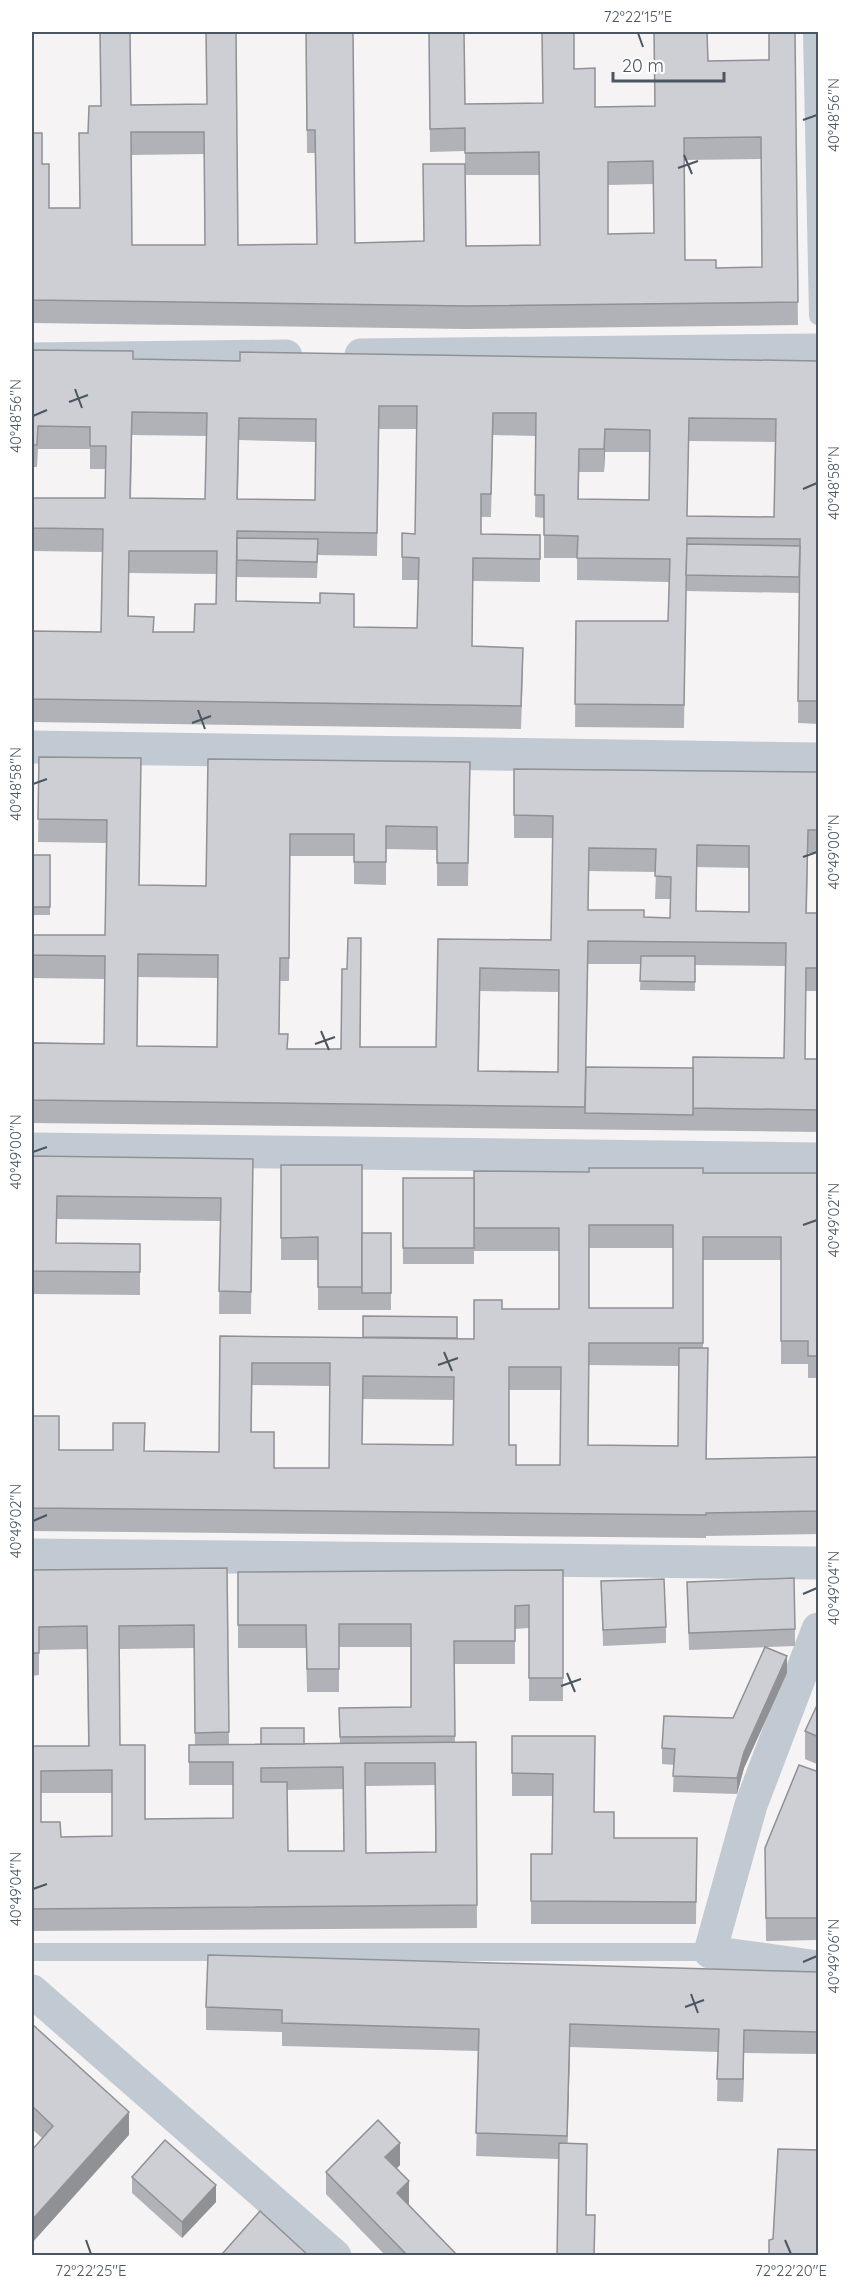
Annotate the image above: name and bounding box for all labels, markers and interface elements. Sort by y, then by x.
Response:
text: 72°22'15"E [604,7,672,26]
scale bar [613,45,724,83]
text: 20 m [622,54,664,77]
text: 40°48'56"N [824,78,843,152]
text: 40°48'56"N [6,379,25,453]
text: 40°48'58"N [824,446,843,520]
text: 40°48'58"N [6,747,25,821]
text: 40°49'00"N [824,814,843,890]
text: 40°49'00"N [6,1114,25,1190]
text: 40°49'02"N [824,1183,843,1257]
text: 40°49'02"N [6,1484,25,1558]
text: 40°49'04"N [824,1551,843,1625]
text: 40°49'04"N [6,1852,25,1926]
text: 40°49'06"N [824,1919,843,1993]
text: 72°22'25"E [55,2261,127,2280]
text: 72°22'20"E [755,2261,827,2280]

